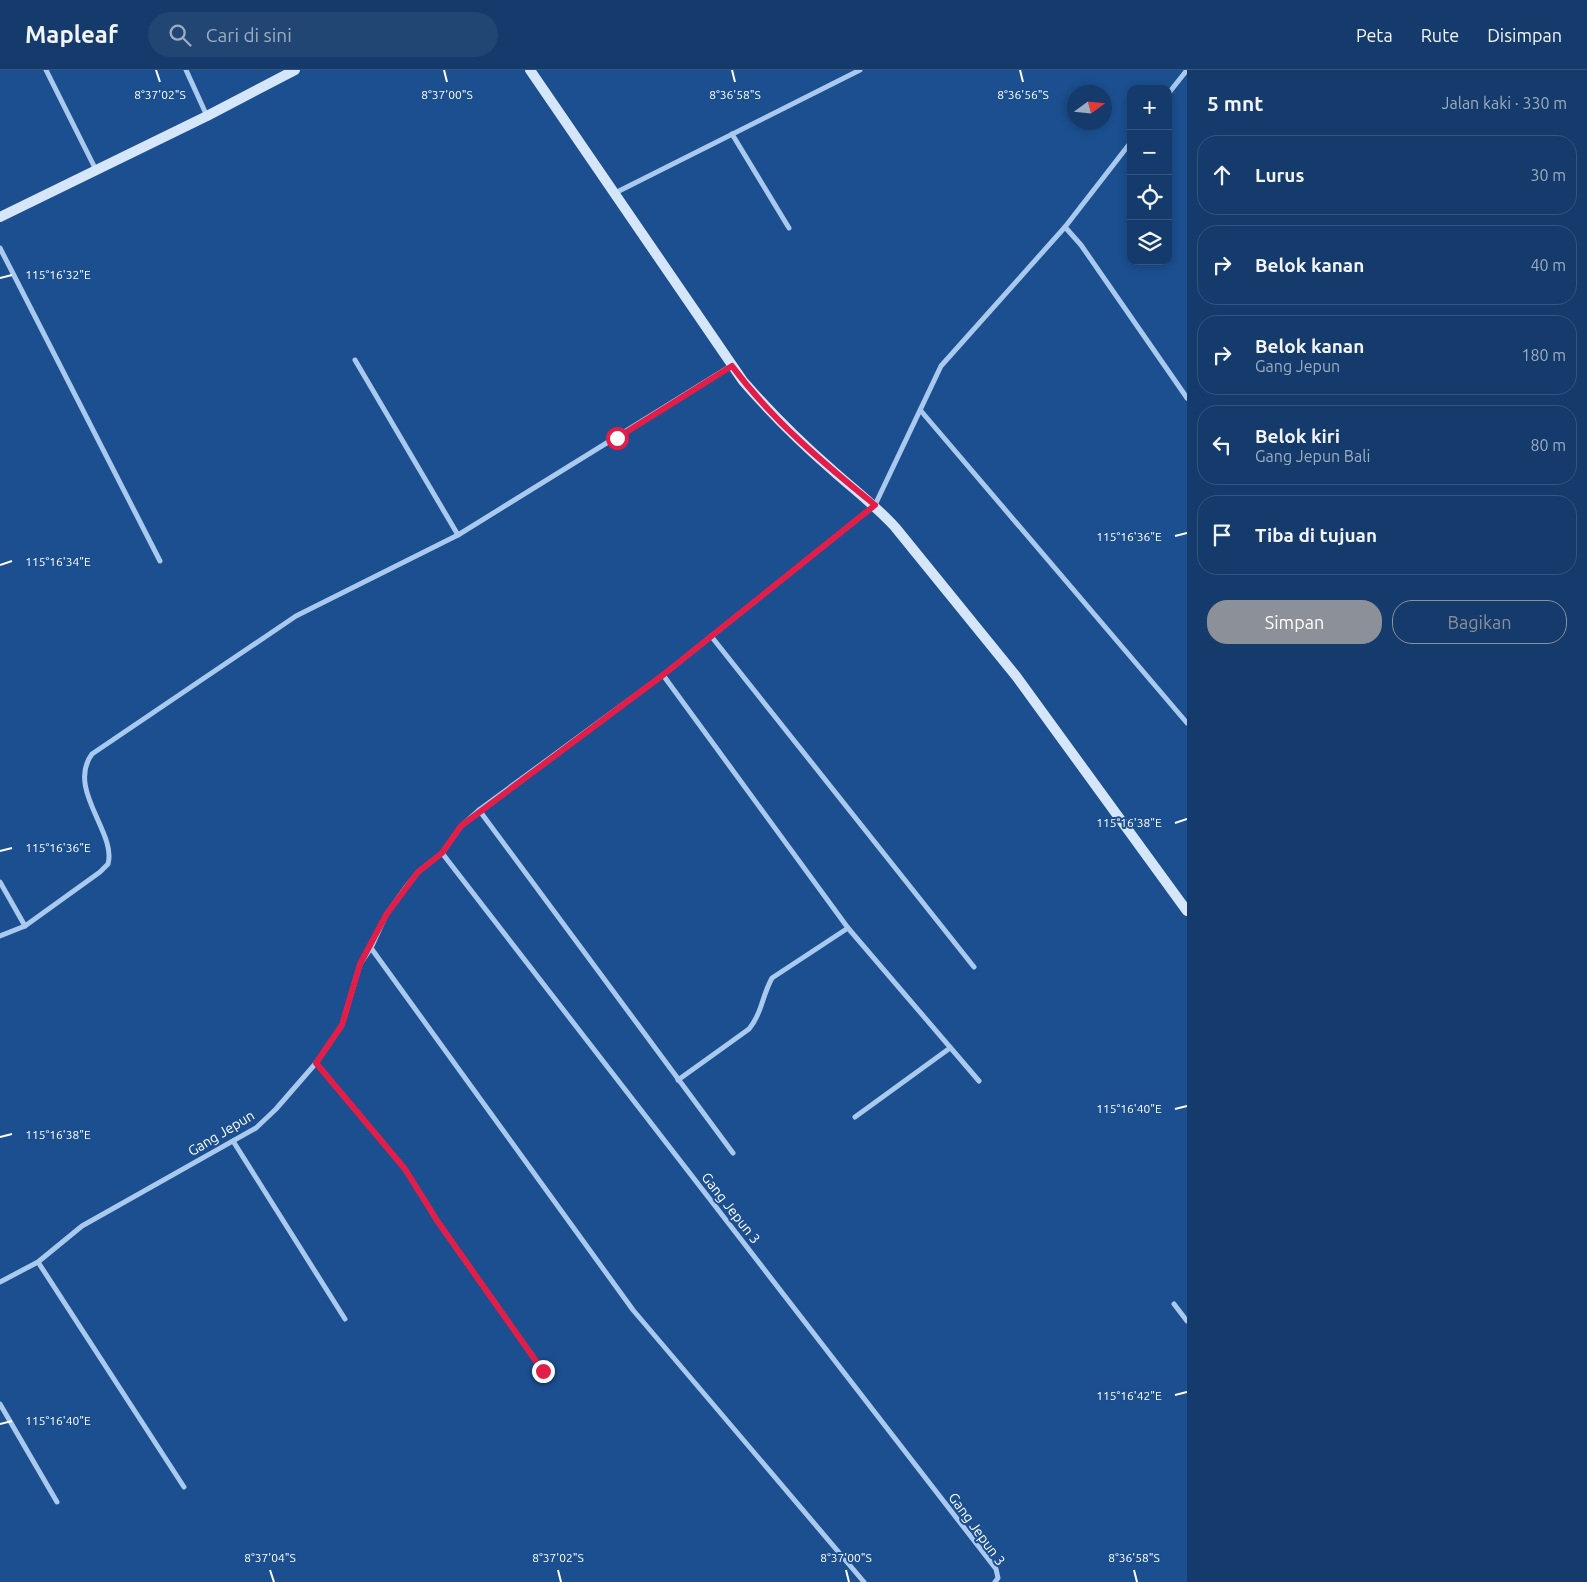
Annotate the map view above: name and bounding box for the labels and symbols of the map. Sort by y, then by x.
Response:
north arrow [1067,85,1112,130]
text: 8°37'02"S [134,88,186,101]
text: 8°37'00"S [421,88,473,101]
text: 8°36'58"S [709,88,761,101]
text: 8°36'56"S [997,88,1049,101]
text: 115°16'32"E [25,268,91,281]
route start [606,427,629,450]
text: 115°16'36"E [1096,530,1162,543]
text: 115°16'34"E [25,555,91,568]
text: 115°16'38"E [1096,816,1162,829]
text: 115°16'36"E [25,841,91,854]
text: 115°16'40"E [1096,1102,1162,1115]
street label: Gang Jepun [185,1107,257,1159]
text: 115°16'38"E [25,1128,91,1141]
street label: Gang Jepun 3 [698,1169,764,1247]
route end [532,1360,555,1383]
text: 115°16'42"E [1096,1389,1162,1402]
text: 115°16'40"E [25,1414,91,1427]
street label: Gang Jepun 3 [945,1490,1009,1568]
text: 8°37'04"S [244,1551,296,1564]
text: 8°37'02"S [532,1551,584,1564]
text: 8°37'00"S [820,1551,872,1564]
text: 8°36'58"S [1108,1551,1160,1564]

